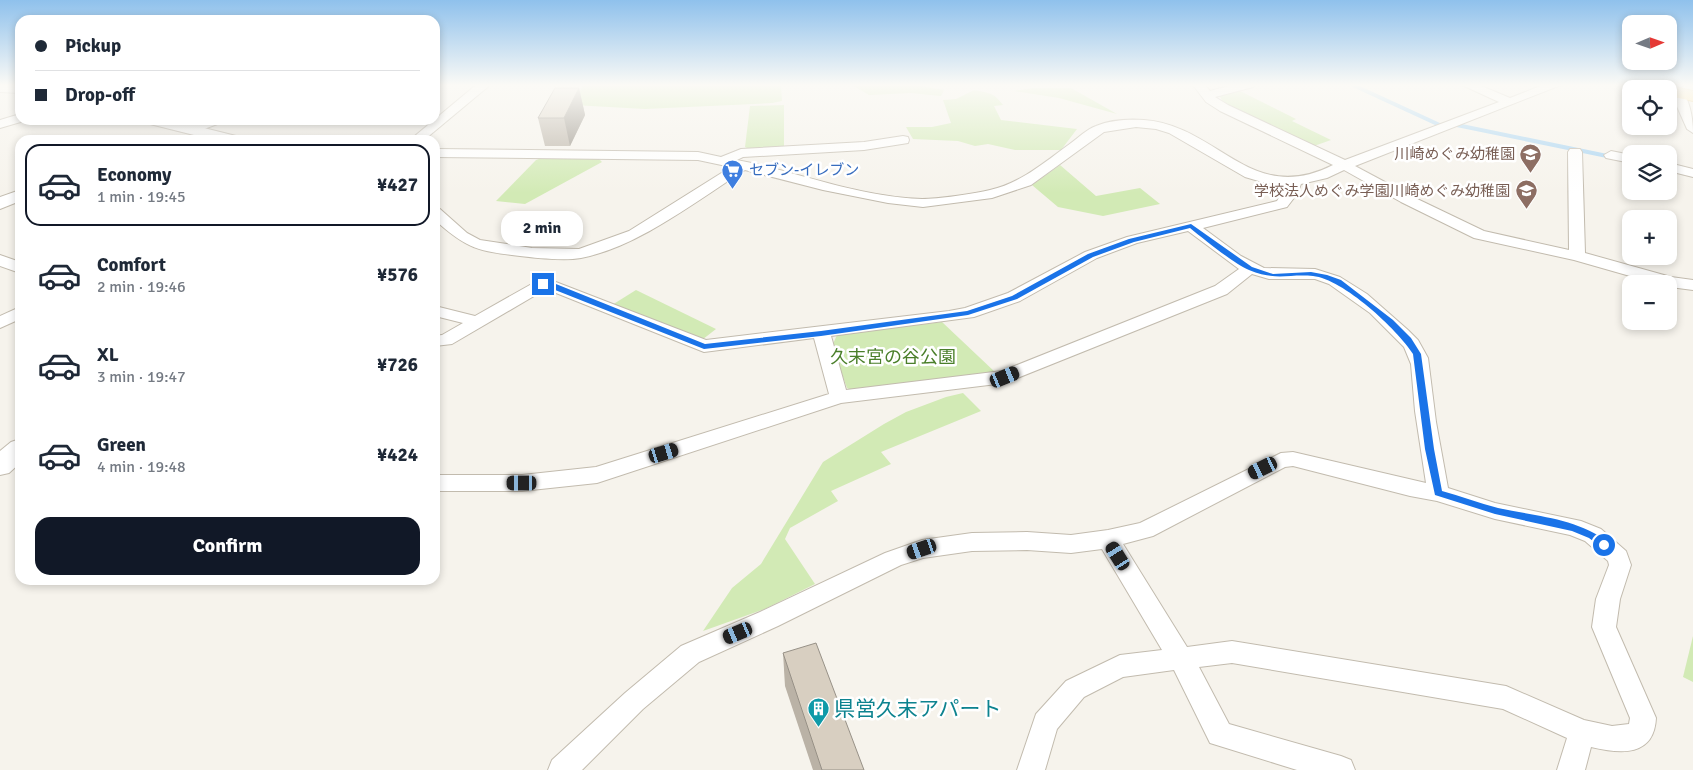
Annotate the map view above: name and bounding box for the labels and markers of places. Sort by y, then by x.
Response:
school or university icon: 川崎めぐみ幼稚園 [1519,142,1543,173]
place label: 川崎めぐみ幼稚園 [1395,145,1515,163]
supermarket icon: セブン-イレブン [721,158,745,189]
place label: セブン-イレブン [749,161,859,179]
school or university icon: 学校法人めぐみ学園川崎めぐみ幼稚園 [1514,179,1538,210]
place label: 学校法人めぐみ学園川崎めぐみ幼稚園 [1254,182,1510,200]
place label: 県営久末アパート [834,696,1002,722]
building icon: 県営久末アパート [806,697,830,728]

